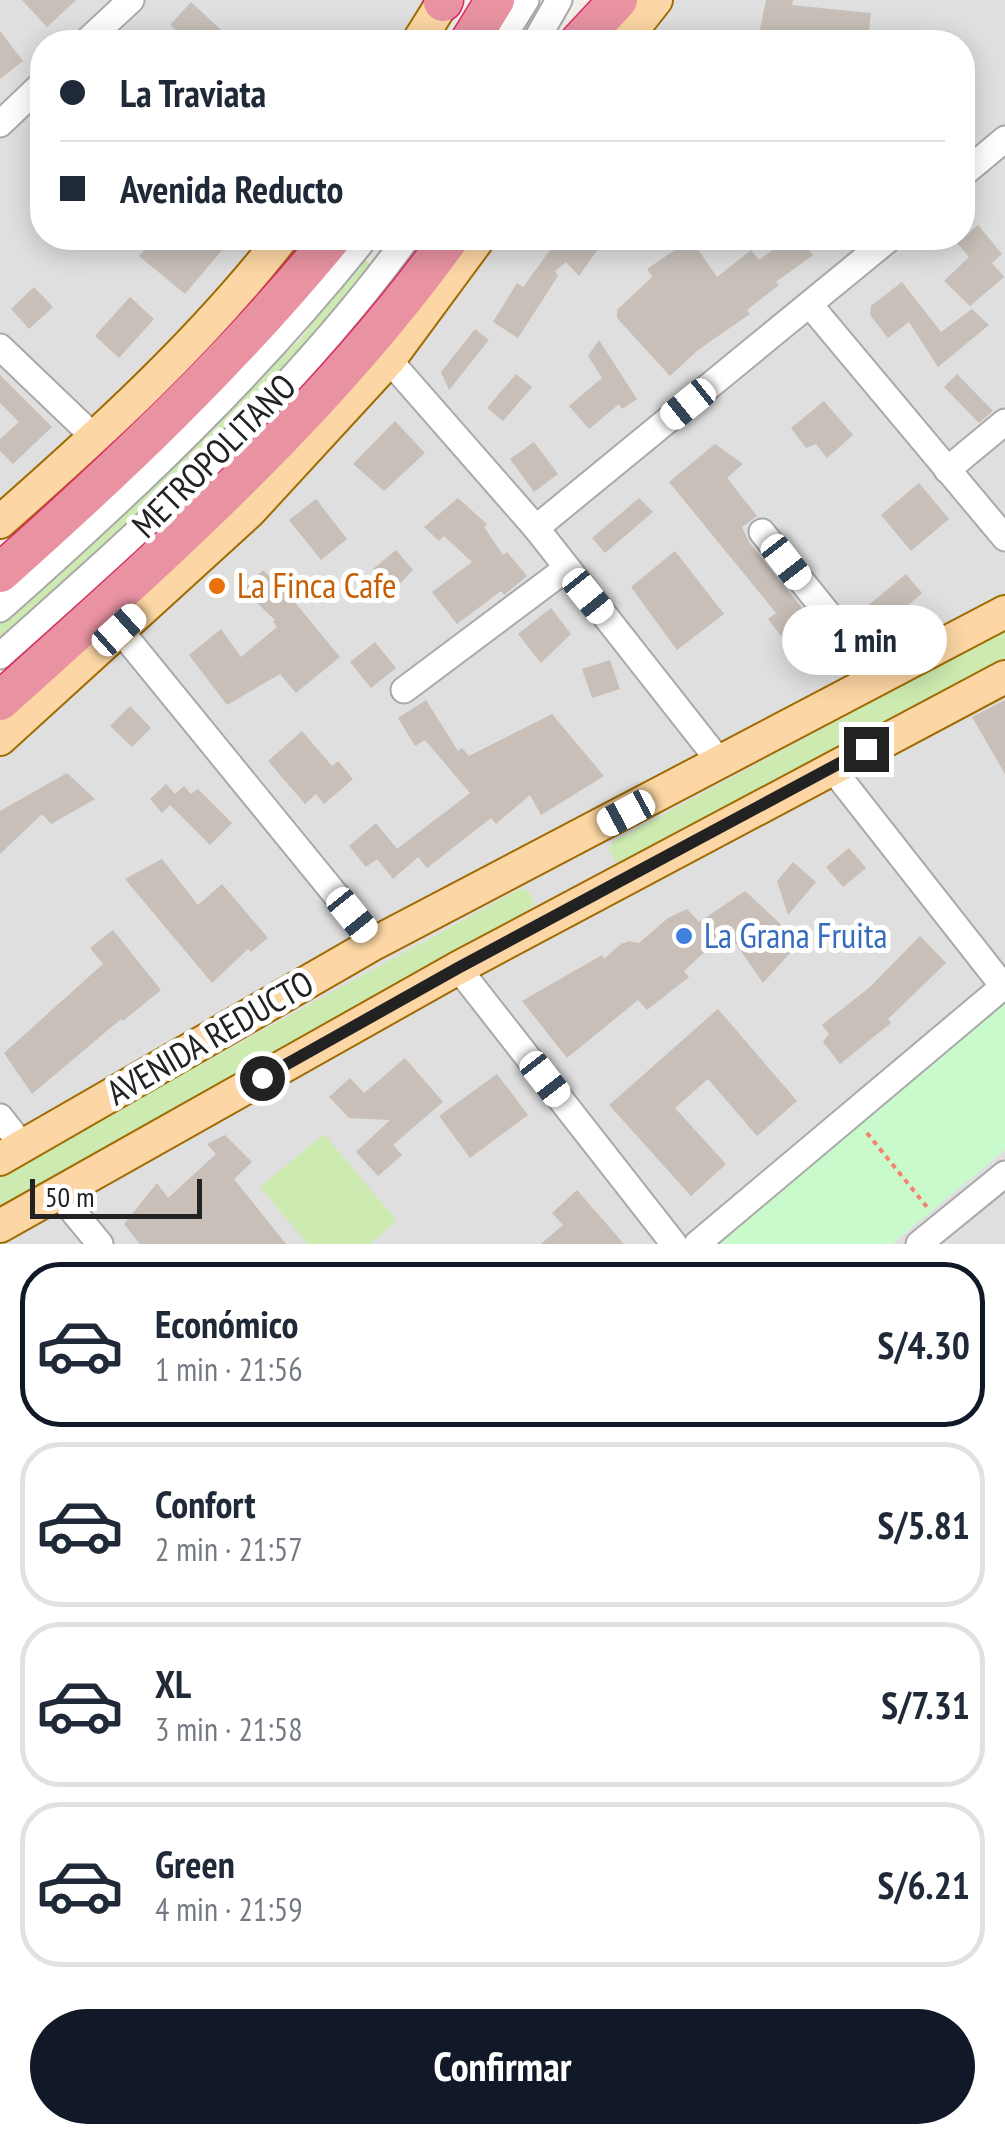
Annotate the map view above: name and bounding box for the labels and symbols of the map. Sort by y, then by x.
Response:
street label: METROPOLITANO [122,364,305,547]
car [655,373,721,435]
car [756,529,816,595]
place label: La Finca Cafe [237,562,397,608]
car [557,563,619,629]
marker: La Finca Cafe [206,575,228,597]
car [87,599,151,661]
callout: 1 min [784,604,948,674]
route end [844,727,889,772]
car [592,786,660,840]
car [321,882,383,948]
place label: La Grana Fruita [704,912,888,958]
marker: La Grana Fruita [673,925,695,947]
street label: AVENIDA REDUCTO [98,959,321,1115]
car [515,1046,575,1112]
route start [240,1056,285,1101]
scale bar [30,1174,202,1218]

